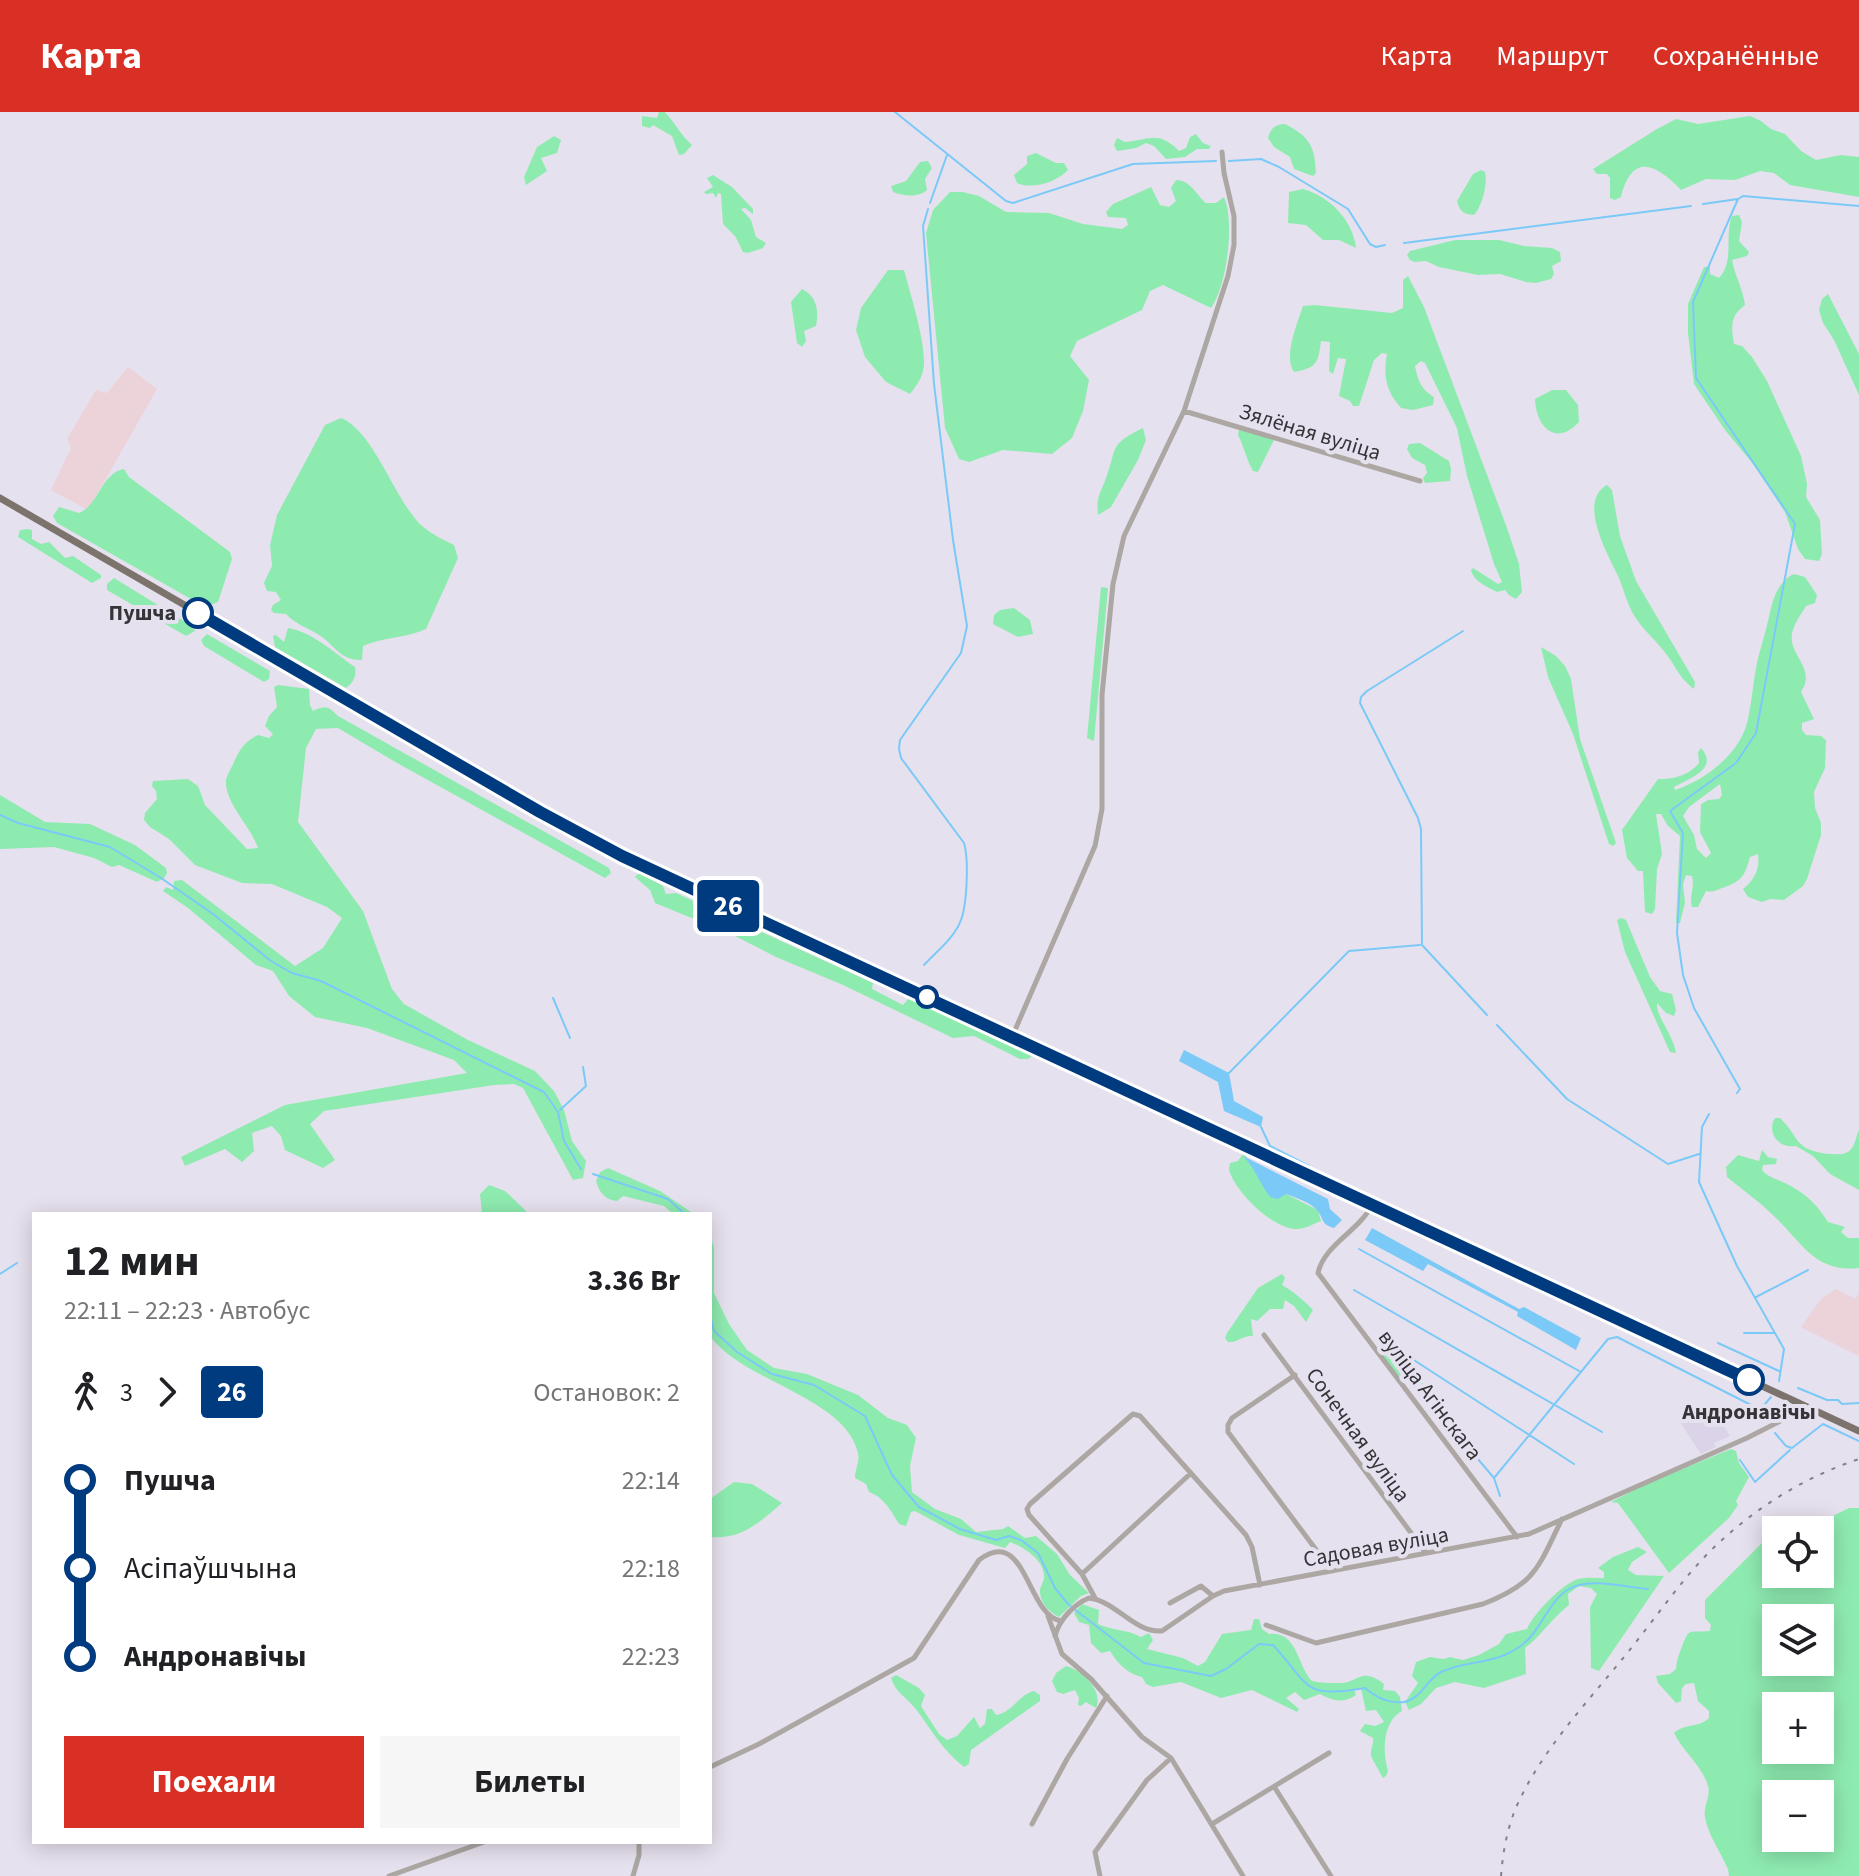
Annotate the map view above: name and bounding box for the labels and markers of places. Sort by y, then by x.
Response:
place label: Пушча [109,597,176,629]
marker: Пушча [183,598,213,628]
unlabelled marker [916,986,938,1008]
marker: Андронавічы [1734,1365,1764,1395]
place label: Андронавічы [1681,1396,1816,1428]

